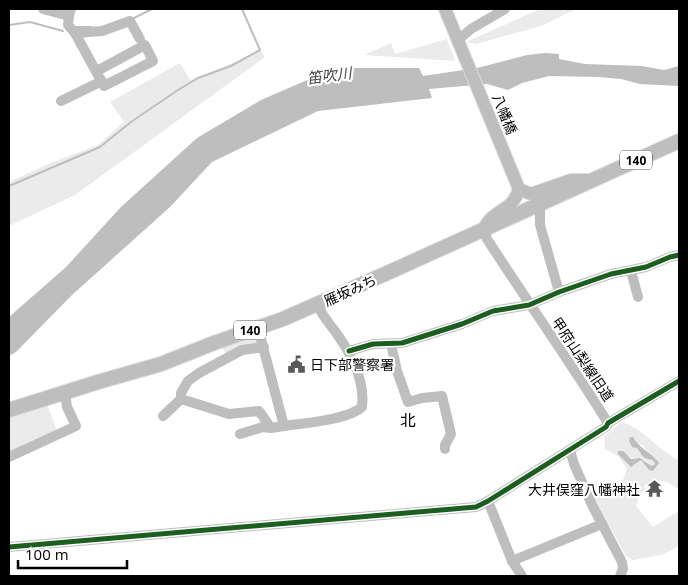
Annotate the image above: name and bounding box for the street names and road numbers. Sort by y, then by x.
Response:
street label: 八幡橋 [488,91,522,137]
road number: 140 [620,150,652,170]
street label: 雁坂みち [321,270,379,310]
street label: 甲府山梨線旧道 [548,313,618,405]
road number: 140 [234,320,266,340]

